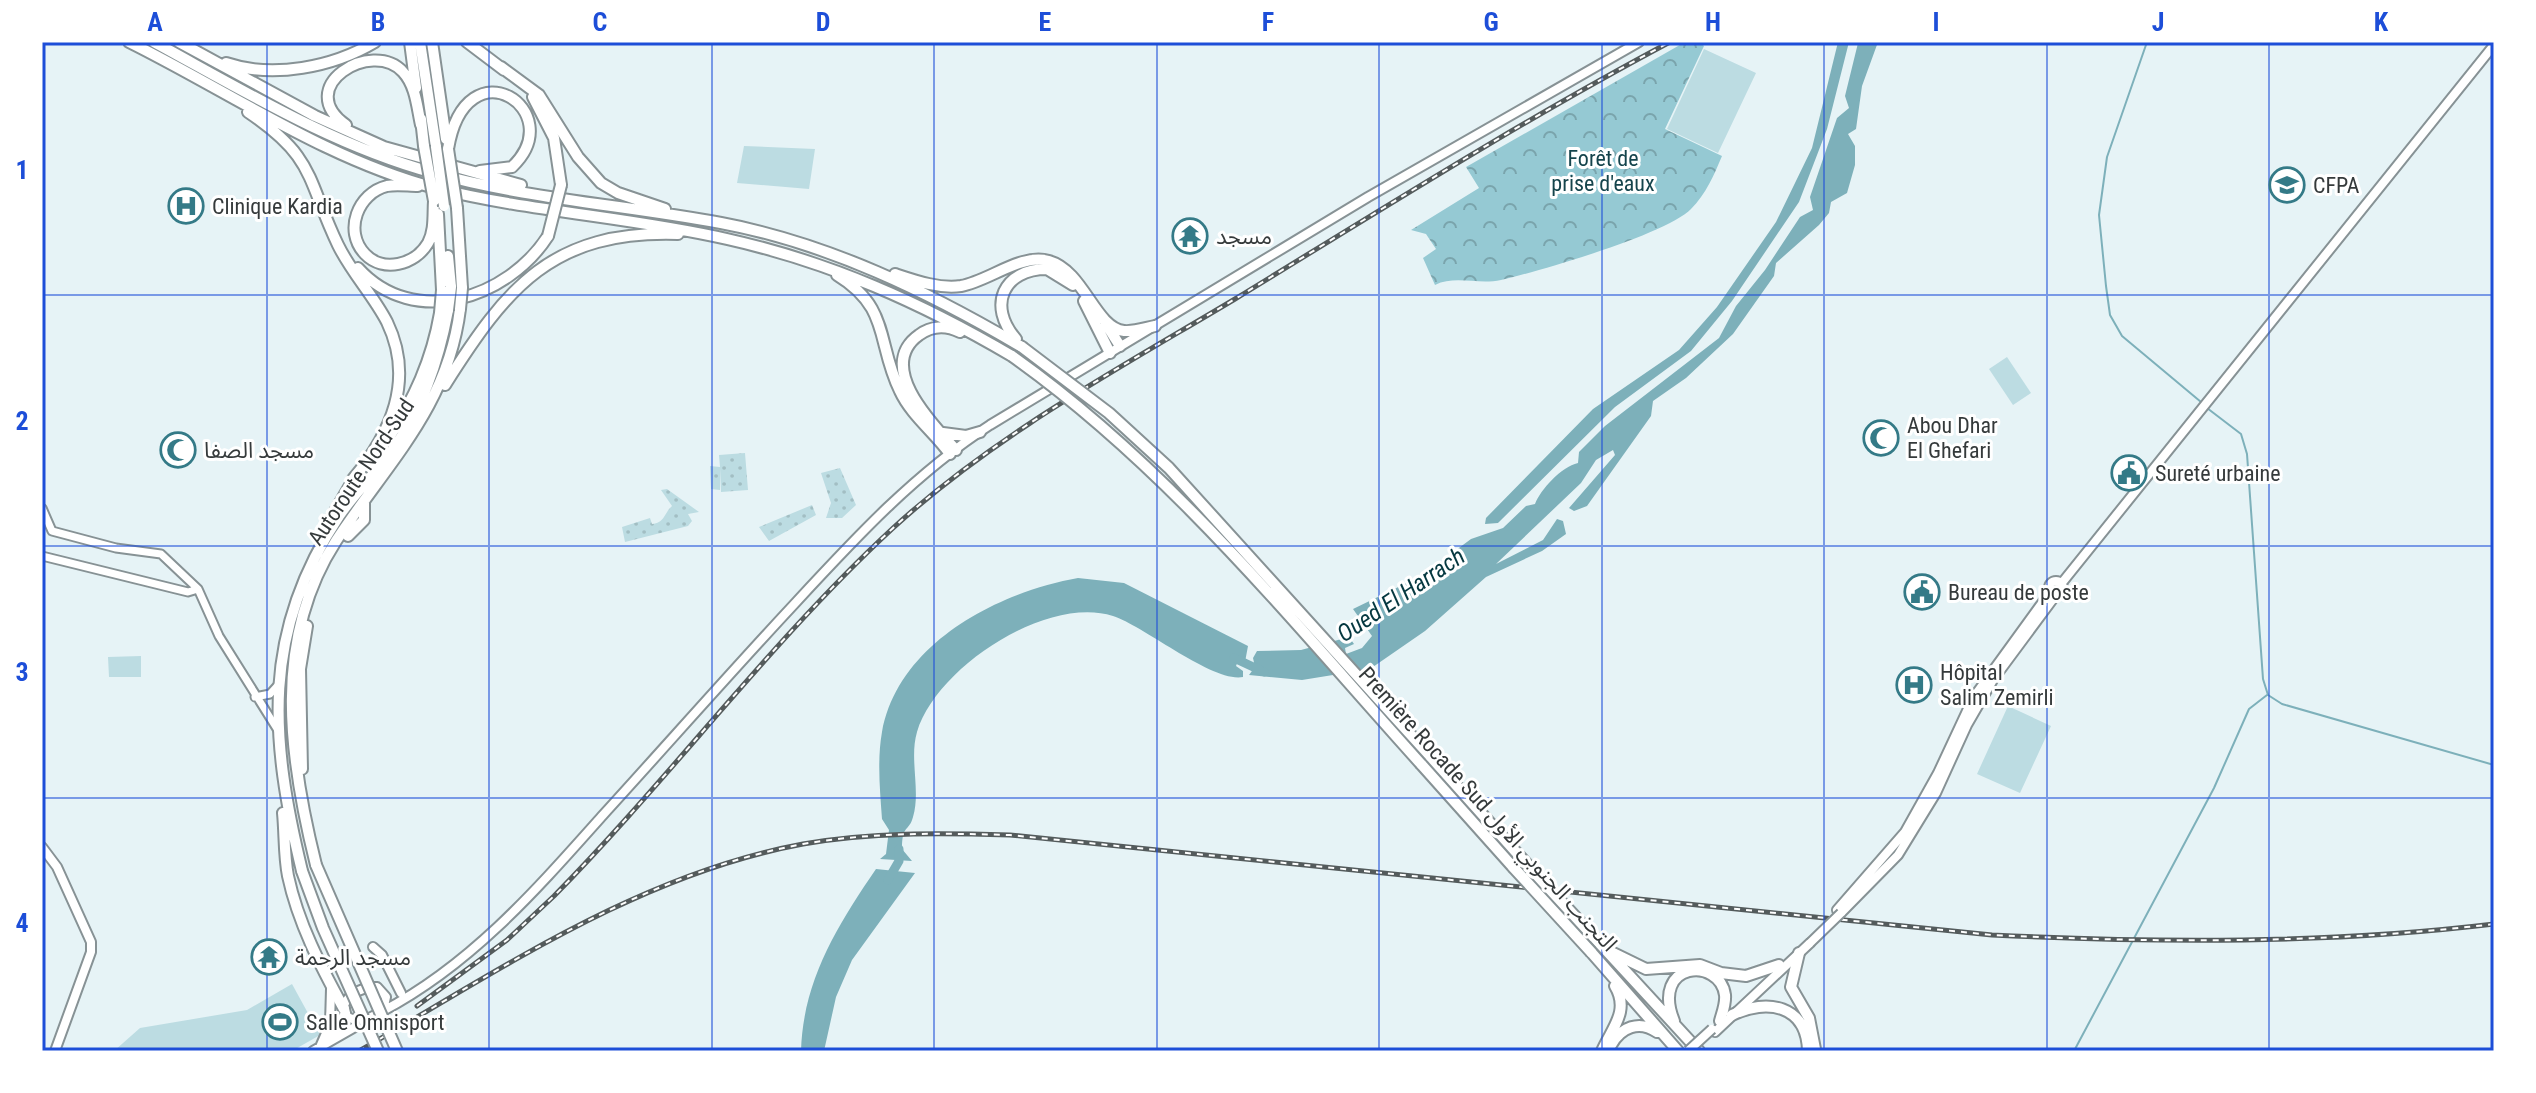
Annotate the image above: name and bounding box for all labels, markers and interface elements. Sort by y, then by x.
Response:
text: A [147,7,163,37]
text: B [371,7,385,37]
text: C [593,7,608,37]
text: D [816,7,830,37]
text: E [1039,7,1052,37]
text: F [1262,7,1274,37]
text: G [1483,7,1499,37]
text: H [1705,7,1721,37]
text: I [1932,7,1940,37]
text: J [2152,7,2164,37]
text: K [2374,7,2389,37]
park label: Forêt de prise d'eaux [1551,146,1655,196]
text: 1 [15,155,29,185]
school or university icon: CFPA [2268,166,2306,204]
place label: CFPA [2313,173,2360,198]
hospital icon: Clinique Kardia [167,187,205,225]
place label: Clinique Kardia [212,194,343,219]
temple icon: مسجد [1171,217,1209,255]
place label: مسجد [1216,224,1272,249]
street label: Autoroute Nord-Sud [303,394,419,550]
text: 2 [15,406,29,436]
place label: Abou Dhar El Ghefari [1907,413,1998,463]
mosque icon: Abou Dhar El Ghefari [1862,419,1900,457]
mosque icon: مسجد الصفا [159,431,197,469]
place label: مسجد الصفا [204,438,314,463]
public building icon: Sureté urbaine [2110,454,2148,492]
place label: Sureté urbaine [2155,461,2280,486]
water label: Oued El Harrach [1332,542,1470,648]
public building icon: Bureau de poste [1903,573,1941,611]
place label: Bureau de poste [1948,580,2089,605]
text: 3 [15,657,29,687]
place label: Hôpital Salim Zemirli [1940,660,2054,710]
street label: Première Rocade Sud التجنب الجنوبي الأول [1351,662,1622,959]
hospital icon: Hôpital Salim Zemirli [1895,666,1933,704]
text: 4 [15,908,29,938]
temple icon: مسجد الرحمة [250,938,288,976]
place label: مسجد الرحمة [295,945,411,970]
sports icon: Salle Omnisport [261,1003,299,1041]
place label: Salle Omnisport [306,1010,445,1035]

